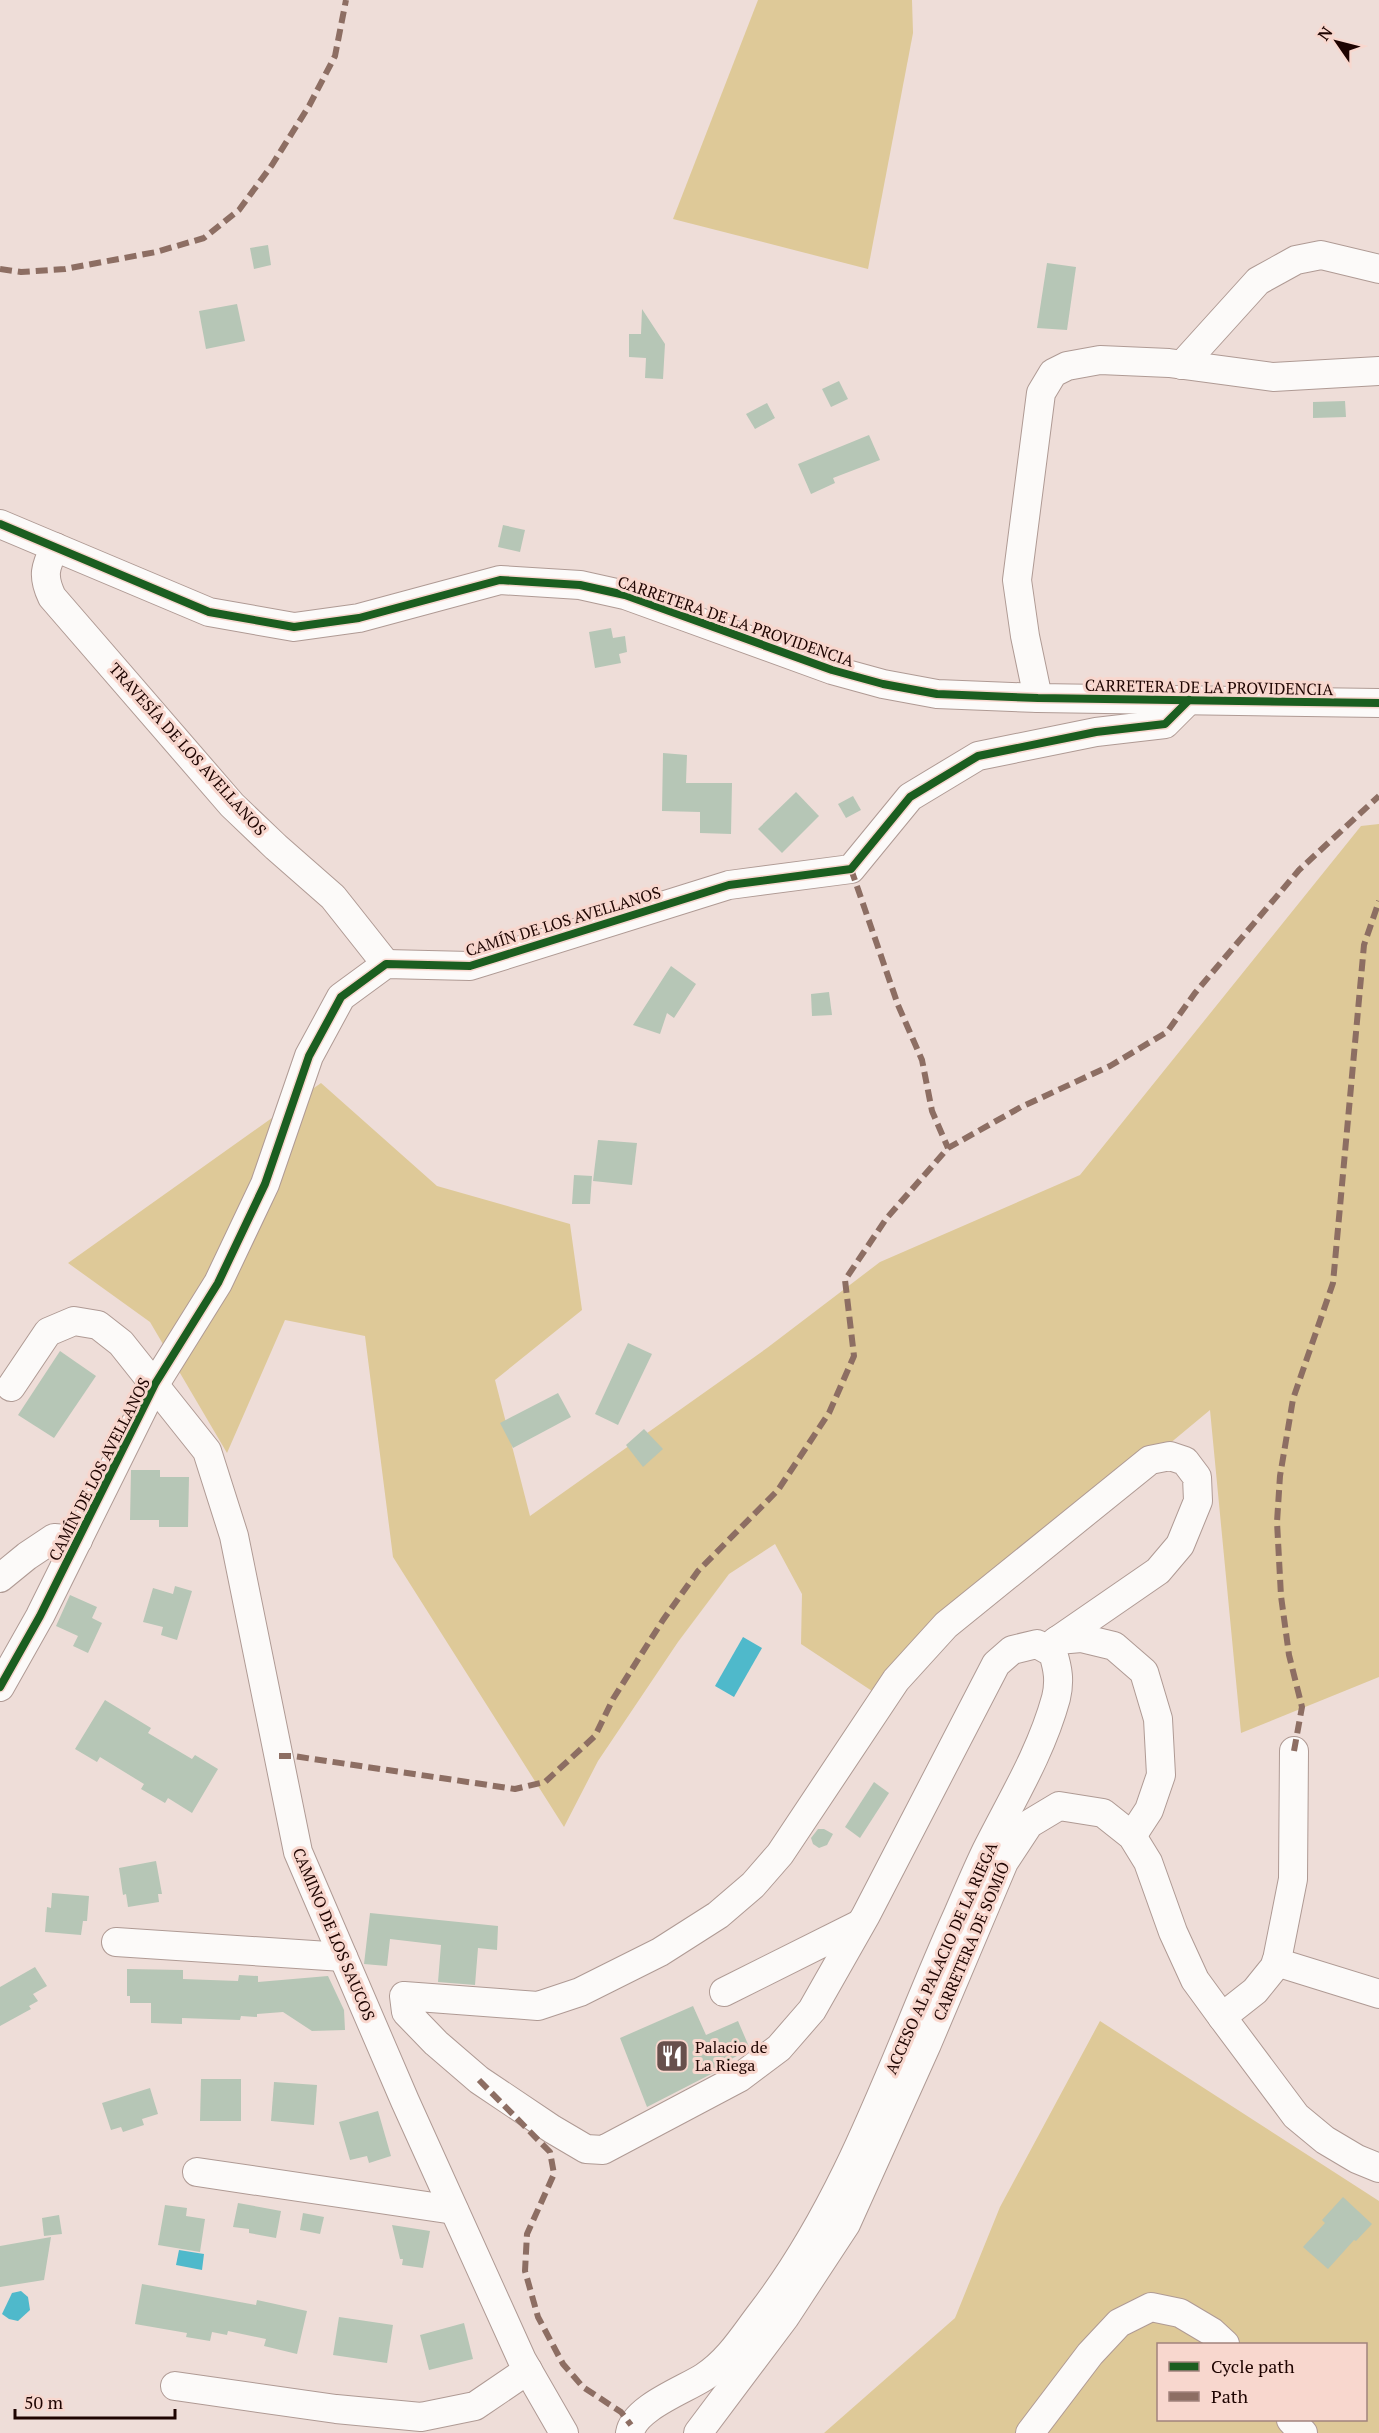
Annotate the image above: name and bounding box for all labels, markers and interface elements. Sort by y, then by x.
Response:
north arrow [1307,12,1367,72]
text: N [1312,22,1337,45]
street label: CARRETERA DE LA PROVIDENCIA [615,570,857,672]
street label: TRAVESÍA DE LOS AVELLANOS [104,658,272,840]
street label: CARRETERA DE LA PROVIDENCIA [1085,674,1333,700]
street label: CAMÍN DE LOS AVELLANOS [463,881,663,961]
street label: CAMÍN DE LOS AVELLANOS [43,1374,155,1564]
street label: ACCESO AL PALACIO DE LA RIEGA [880,1838,1002,2078]
street label: CAMINO DE LOS SAUCOS [288,1844,380,2024]
street label: CARRETERA DE SOMIÓ [928,1858,1014,2024]
place label: Palacio de La Riega [695,2036,767,2076]
restaurant icon: Palacio de La Riega [654,2038,690,2074]
legend [1157,2343,1367,2421]
text: Cycle path [1211,2354,1295,2378]
scale bar [15,2382,176,2420]
text: Path [1211,2384,1248,2408]
text: 50 m [24,2390,64,2414]

